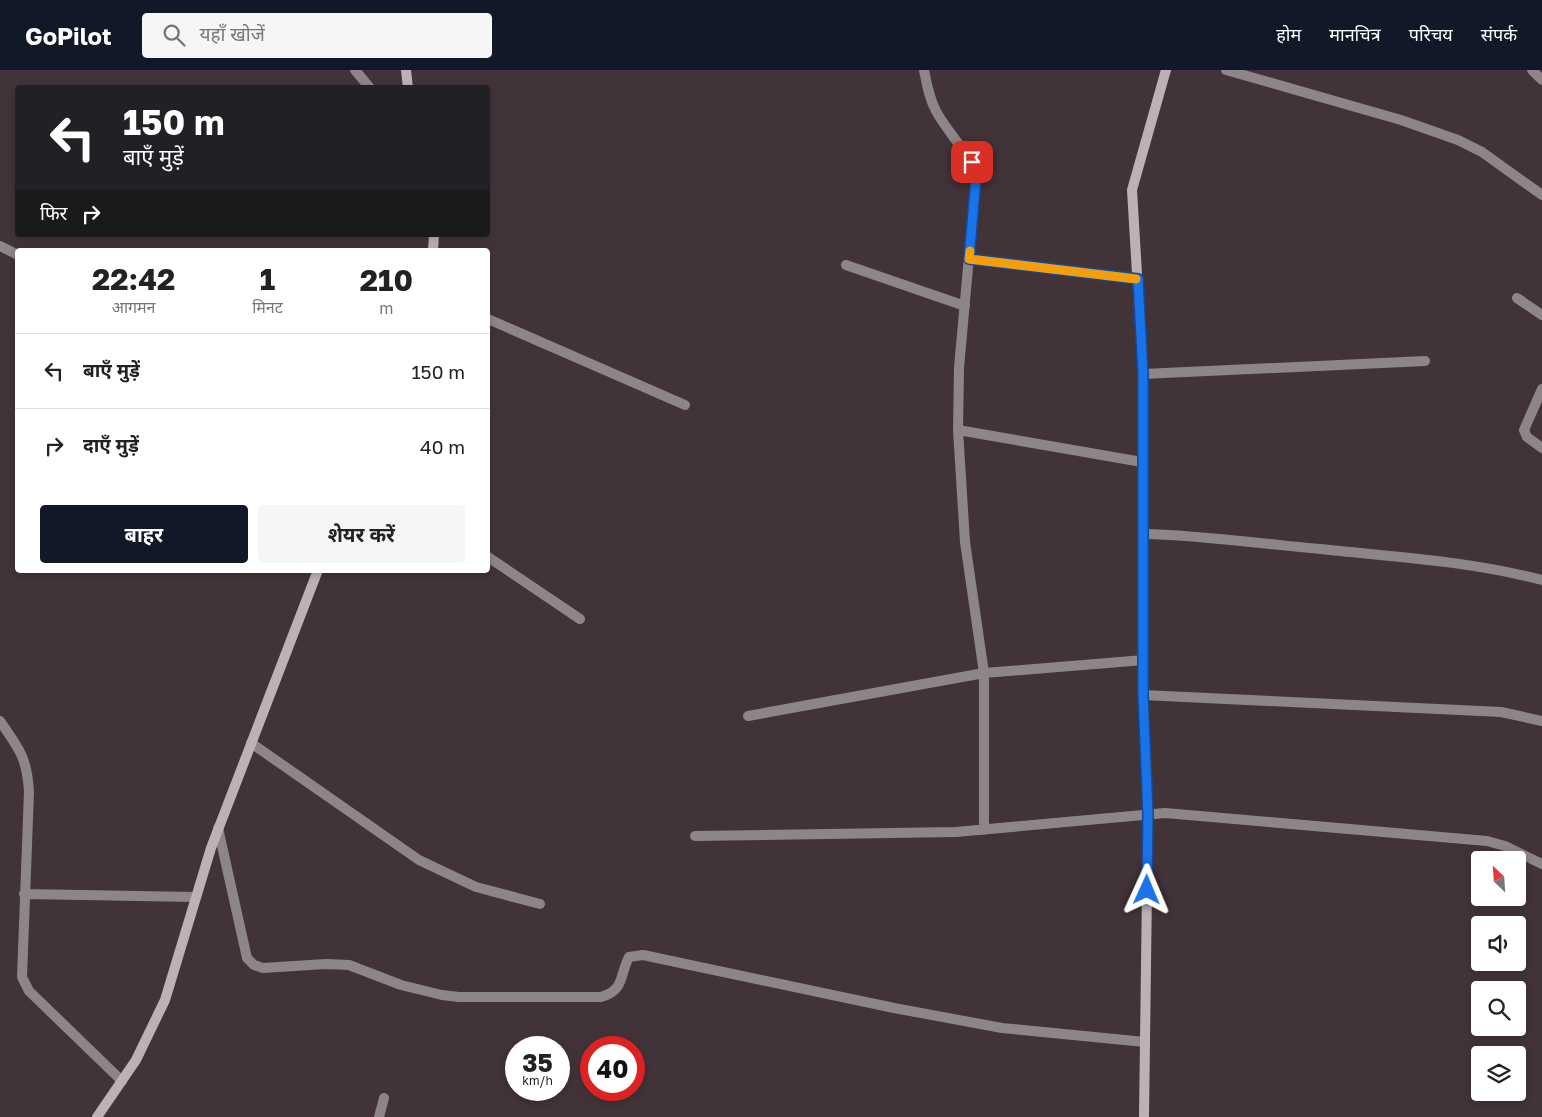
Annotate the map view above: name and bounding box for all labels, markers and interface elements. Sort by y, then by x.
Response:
search box [142,13,492,58]
text: GoPilot [25,21,112,50]
icon: search [160,21,188,49]
text: यहाँ खोजें [200,22,265,45]
text: होम [1276,23,1301,45]
text: मानचित्र [1329,23,1381,45]
text: परिचय [1409,23,1453,45]
text: संपर्क [1481,23,1517,45]
text: 150 m [123,101,225,143]
icon: left [40,105,105,170]
pin [951,141,993,183]
text: बाएँ मुड़ें [123,143,184,170]
icon: arrive [958,148,986,176]
icon: right [77,200,105,228]
text: फिर [40,201,67,224]
text: 22:42 [92,261,175,297]
text: 1 [260,261,275,297]
text: 210 [360,262,413,298]
text: आगमन [112,297,155,317]
text: मिनट [252,297,283,317]
text: m [379,298,393,318]
icon: left [40,357,68,385]
text: बाएँ मुड़ें [83,358,140,381]
text: 150 m [411,360,465,383]
icon: right [40,432,68,460]
text: दाएँ मुड़ें [83,433,139,456]
text: 40 m [420,435,465,458]
button: बाहर [40,505,248,563]
button: शेयर करें [258,505,465,563]
north arrow [1471,851,1526,906]
map controls [1471,851,1526,1101]
position arrow [1120,863,1172,915]
button: sound [1471,916,1526,971]
button: search [1471,981,1526,1036]
speed limit sign: 40 [580,1036,645,1101]
button: layers [1471,1046,1526,1101]
text: 35 [522,1047,553,1078]
text: km/h [522,1073,553,1088]

